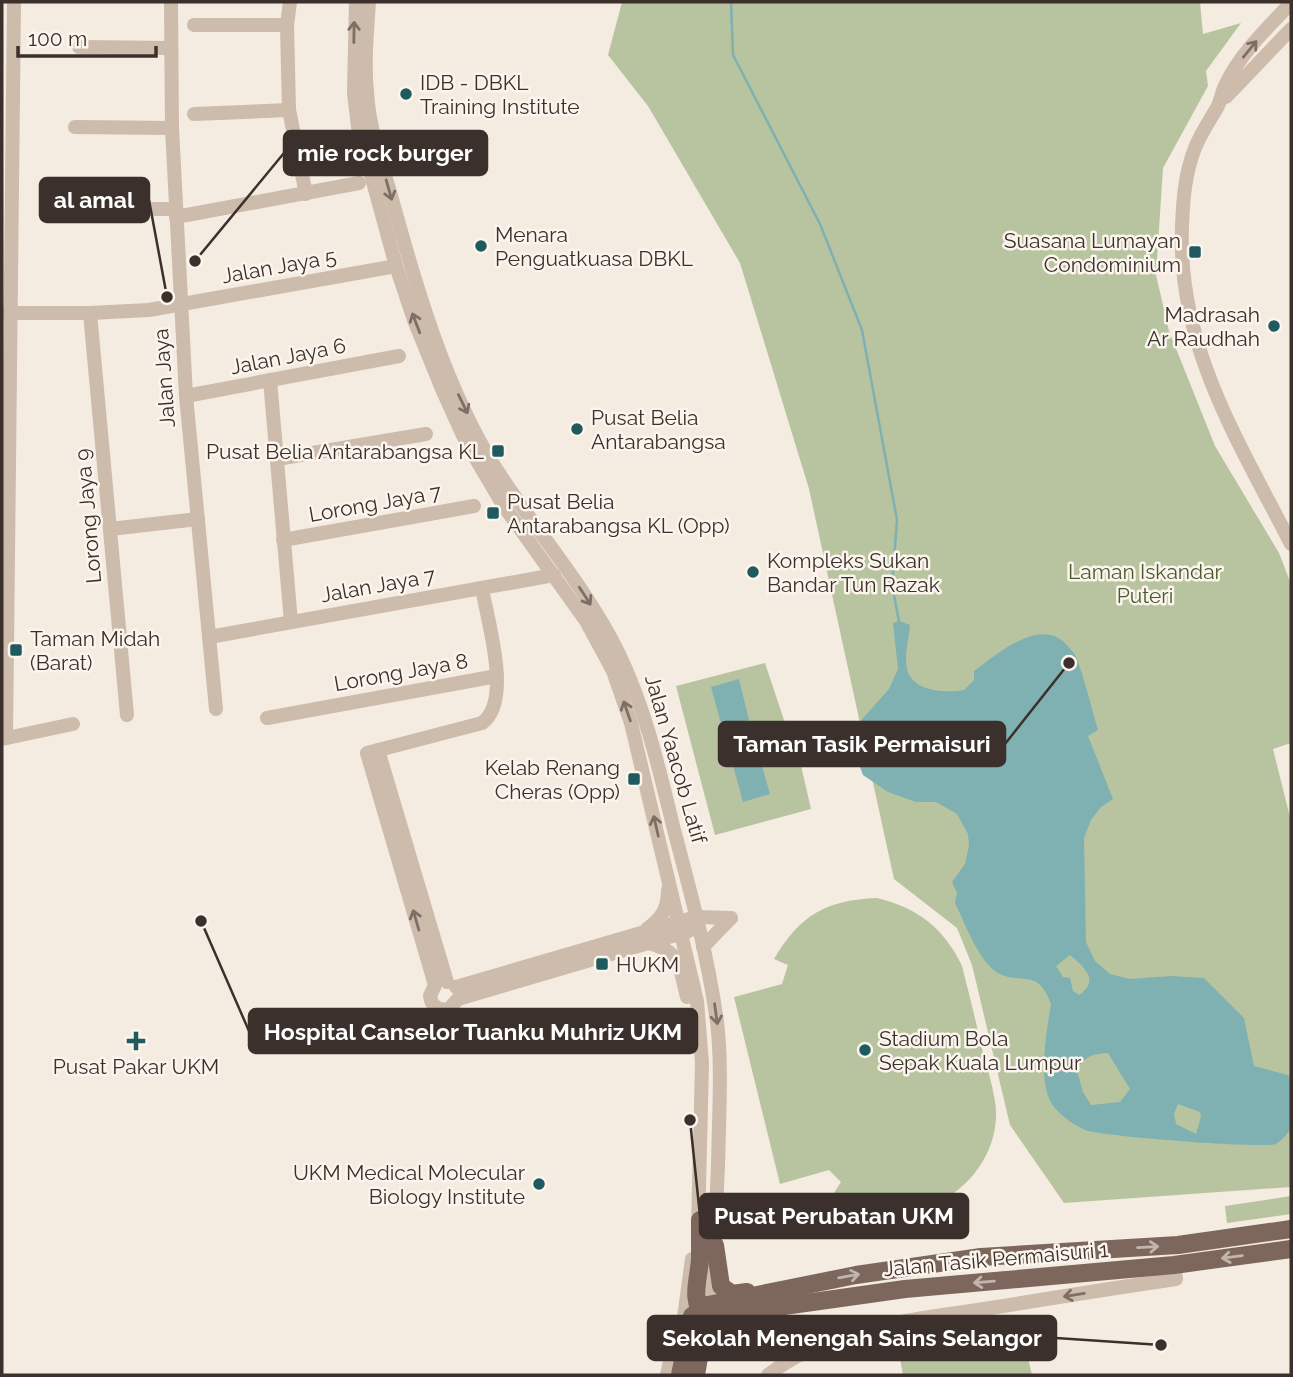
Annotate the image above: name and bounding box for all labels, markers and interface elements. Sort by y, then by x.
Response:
scale bar [18,14,156,58]
one-way arrow [347,20,361,43]
text: 100 m [28,26,87,51]
one-way arrow [1242,41,1258,59]
place label: IDB - DBKL Training Institute [420,70,580,119]
marker: IDB - DBKL Training Institute [398,86,414,102]
callout: mie rock burger [284,131,487,175]
text: mie rock burger [297,139,473,166]
callout: al amal [40,178,149,222]
one-way arrow [383,178,396,200]
text: al amal [54,186,135,213]
place label: Menara Penguatkuasa DBKL [495,222,693,271]
place label: Suasana Lumayan Condominium [1004,228,1181,277]
marker: Menara Penguatkuasa DBKL [473,238,489,254]
street label: Jalan Jaya 5 [220,244,338,288]
marker: Suasana Lumayan Condominium [1187,244,1203,260]
place label: Madrasah Ar Raudhah [1147,302,1260,351]
one-way arrow [408,313,421,334]
marker: Madrasah Ar Raudhah [1266,318,1282,334]
street label: Jalan Jaya [148,328,180,428]
street label: Jalan Jaya 6 [228,333,348,379]
one-way arrow [457,393,471,414]
place label: Pusat Belia Antarabangsa [591,405,726,454]
marker: Pusat Belia Antarabangsa [569,421,585,437]
place label: Pusat Belia Antarabangsa KL [206,439,484,464]
marker: Pusat Belia Antarabangsa KL [490,443,506,459]
street label: Lorong Jaya 9 [70,448,106,584]
street label: Lorong Jaya 7 [307,479,444,527]
place label: Pusat Belia Antarabangsa KL (Opp) [507,489,730,538]
marker: Pusat Belia Antarabangsa KL (Opp) [485,505,501,521]
place label: Kompleks Sukan Bandar Tun Razak [767,548,940,597]
park label: Laman Iskandar Puteri [1068,559,1223,608]
street label: Jalan Jaya 7 [319,563,438,607]
marker: Kompleks Sukan Bandar Tun Razak [745,564,761,580]
one-way arrow [577,586,592,605]
place label: Taman Midah (Barat) [30,626,160,675]
marker: Taman Midah (Barat) [8,642,24,658]
street label: Lorong Jaya 8 [332,648,470,696]
street label: Jalan Yaacob Latif [640,672,712,847]
one-way arrow [620,701,632,723]
callout: Taman Tasik Permaisuri [719,722,1005,766]
text: Taman Tasik Permaisuri [733,730,991,757]
place label: Kelab Renang Cheras (Opp) [485,755,620,804]
marker: Kelab Renang Cheras (Opp) [626,771,642,787]
one-way arrow [649,815,663,838]
one-way arrow [408,909,421,931]
place label: HUKM [616,952,679,977]
marker: HUKM [594,956,610,972]
one-way arrow [710,1002,723,1025]
callout: Hospital Canselor Tuanku Muhriz UKM [249,1009,697,1053]
text: Hospital Canselor Tuanku Muhriz UKM [264,1018,682,1045]
place label: Stadium Bola Sepak Kuala Lumpur [879,1026,1082,1075]
marker: Pusat Pakar UKM [126,1031,146,1051]
marker: Stadium Bola Sepak Kuala Lumpur [857,1042,873,1058]
place label: Pusat Pakar UKM [53,1054,219,1079]
place label: UKM Medical Molecular Biology Institute [293,1160,526,1209]
marker: UKM Medical Molecular Biology Institute [531,1176,547,1192]
callout: Pusat Perubatan UKM [700,1194,968,1238]
text: Pusat Perubatan UKM [714,1202,954,1229]
street label: Jalan Tasik Permaisuri 1 [883,1237,1109,1281]
one-way arrow [1137,1240,1160,1253]
one-way arrow [1222,1251,1244,1264]
one-way arrow [837,1269,860,1283]
one-way arrow [973,1276,995,1289]
one-way arrow [1063,1289,1086,1302]
callout: Sekolah Menengah Sains Selangor [648,1316,1056,1360]
text: Sekolah Menengah Sains Selangor [662,1324,1042,1351]

